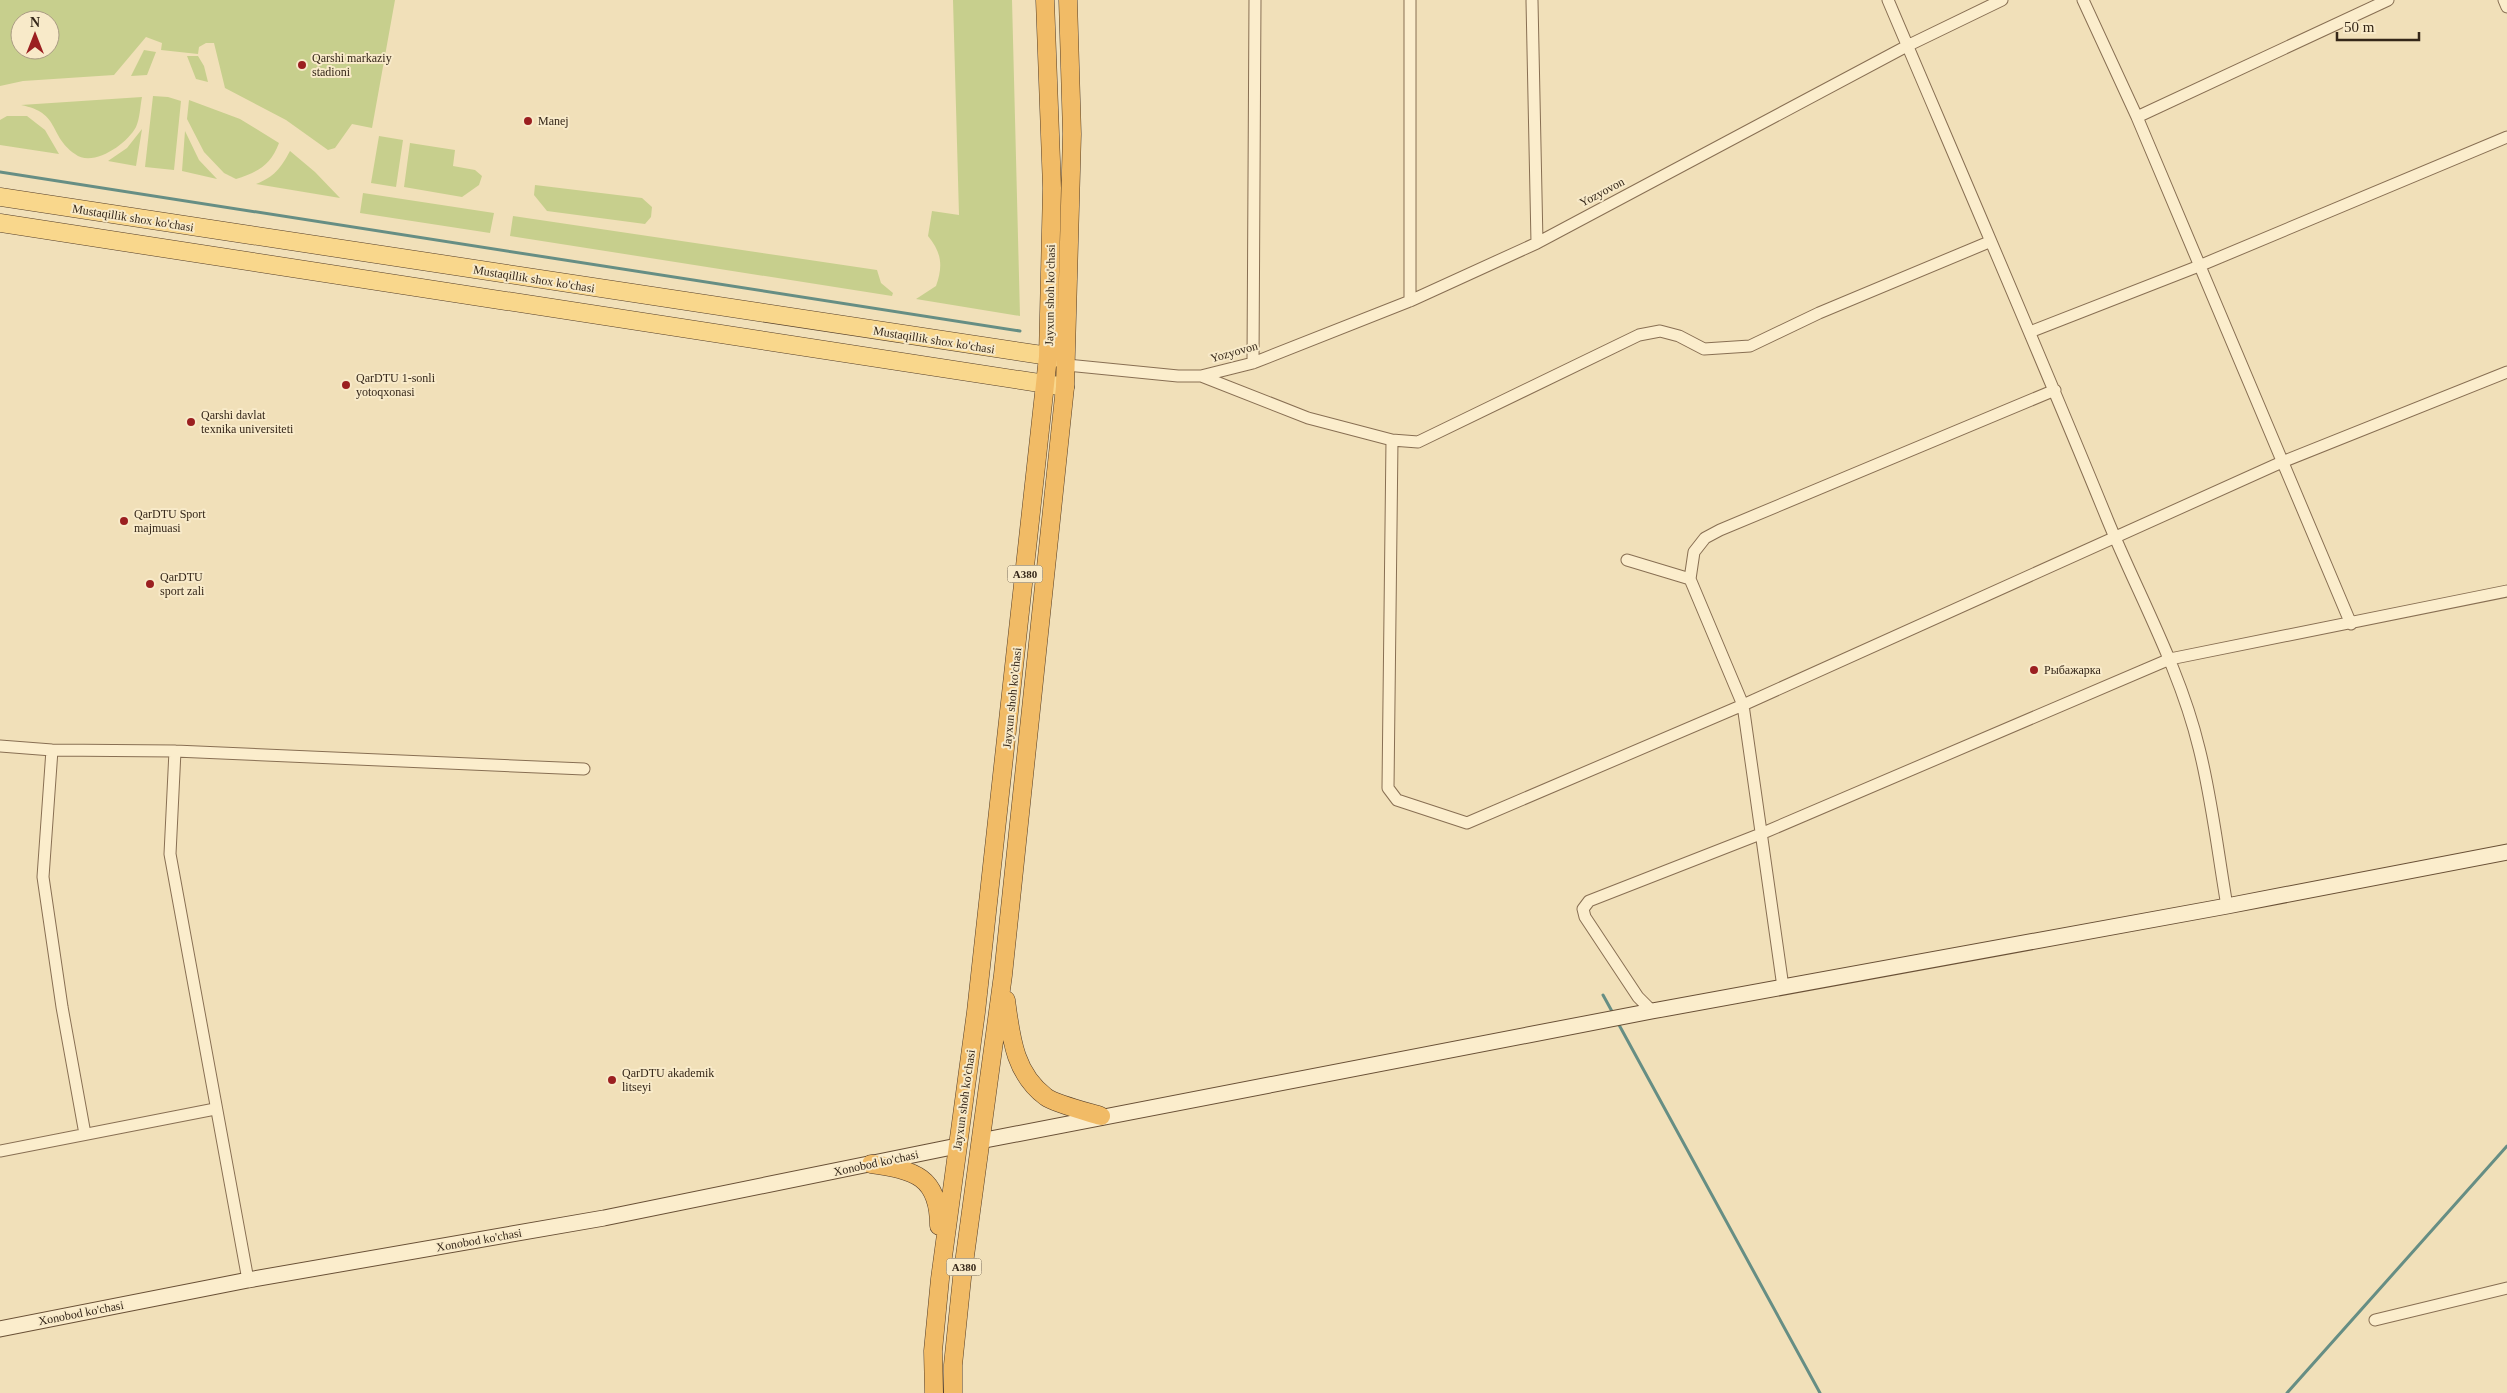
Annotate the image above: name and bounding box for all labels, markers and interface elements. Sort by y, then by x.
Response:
north arrow [10,10,60,60]
scale bar [2337,10,2420,42]
text: N [30,15,40,30]
text: 50 m [2344,19,2375,35]
place label: Qarshi markaziy stadioni [312,51,392,79]
marker: Qarshi markaziy stadioni [296,59,308,71]
place label: Manej [538,114,569,128]
marker: Manej [522,115,534,127]
street label: Yozyovon [1577,174,1627,210]
street label: Mustaqillik shox ko'chasi [71,201,195,235]
street label: Jayxun shoh ko'chasi [1042,243,1058,346]
street label: Mustaqillik shox ko'chasi [472,262,596,296]
street label: Mustaqillik shox ko'chasi [872,323,996,357]
street label: Yozyovon [1209,339,1259,365]
place label: QarDTU 1-sonli yotoqxonasi [356,371,436,399]
marker: QarDTU 1-sonli yotoqxonasi [340,379,352,391]
place label: Qarshi davlat texnika universiteti [201,408,294,436]
marker: Qarshi davlat texnika universiteti [185,416,197,428]
place label: QarDTU Sport majmuasi [134,507,206,535]
marker: QarDTU Sport majmuasi [118,515,130,527]
road number: A380 [1008,566,1042,582]
place label: QarDTU sport zali [160,570,205,598]
marker: QarDTU sport zali [144,578,156,590]
street label: Jayxun shoh ko'chasi [1000,646,1024,749]
place label: Рыбажарка [2044,663,2101,677]
marker: Рыбажарка [2028,664,2040,676]
street label: Jayxun shoh ko'chasi [950,1048,978,1151]
place label: QarDTU akademik litseyi [622,1066,714,1094]
marker: QarDTU akademik litseyi [606,1074,618,1086]
street label: Xonobod ko'chasi [832,1147,920,1179]
street label: Xonobod ko'chasi [435,1225,523,1254]
road number: A380 [946,1258,982,1276]
street label: Xonobod ko'chasi [37,1298,125,1328]

